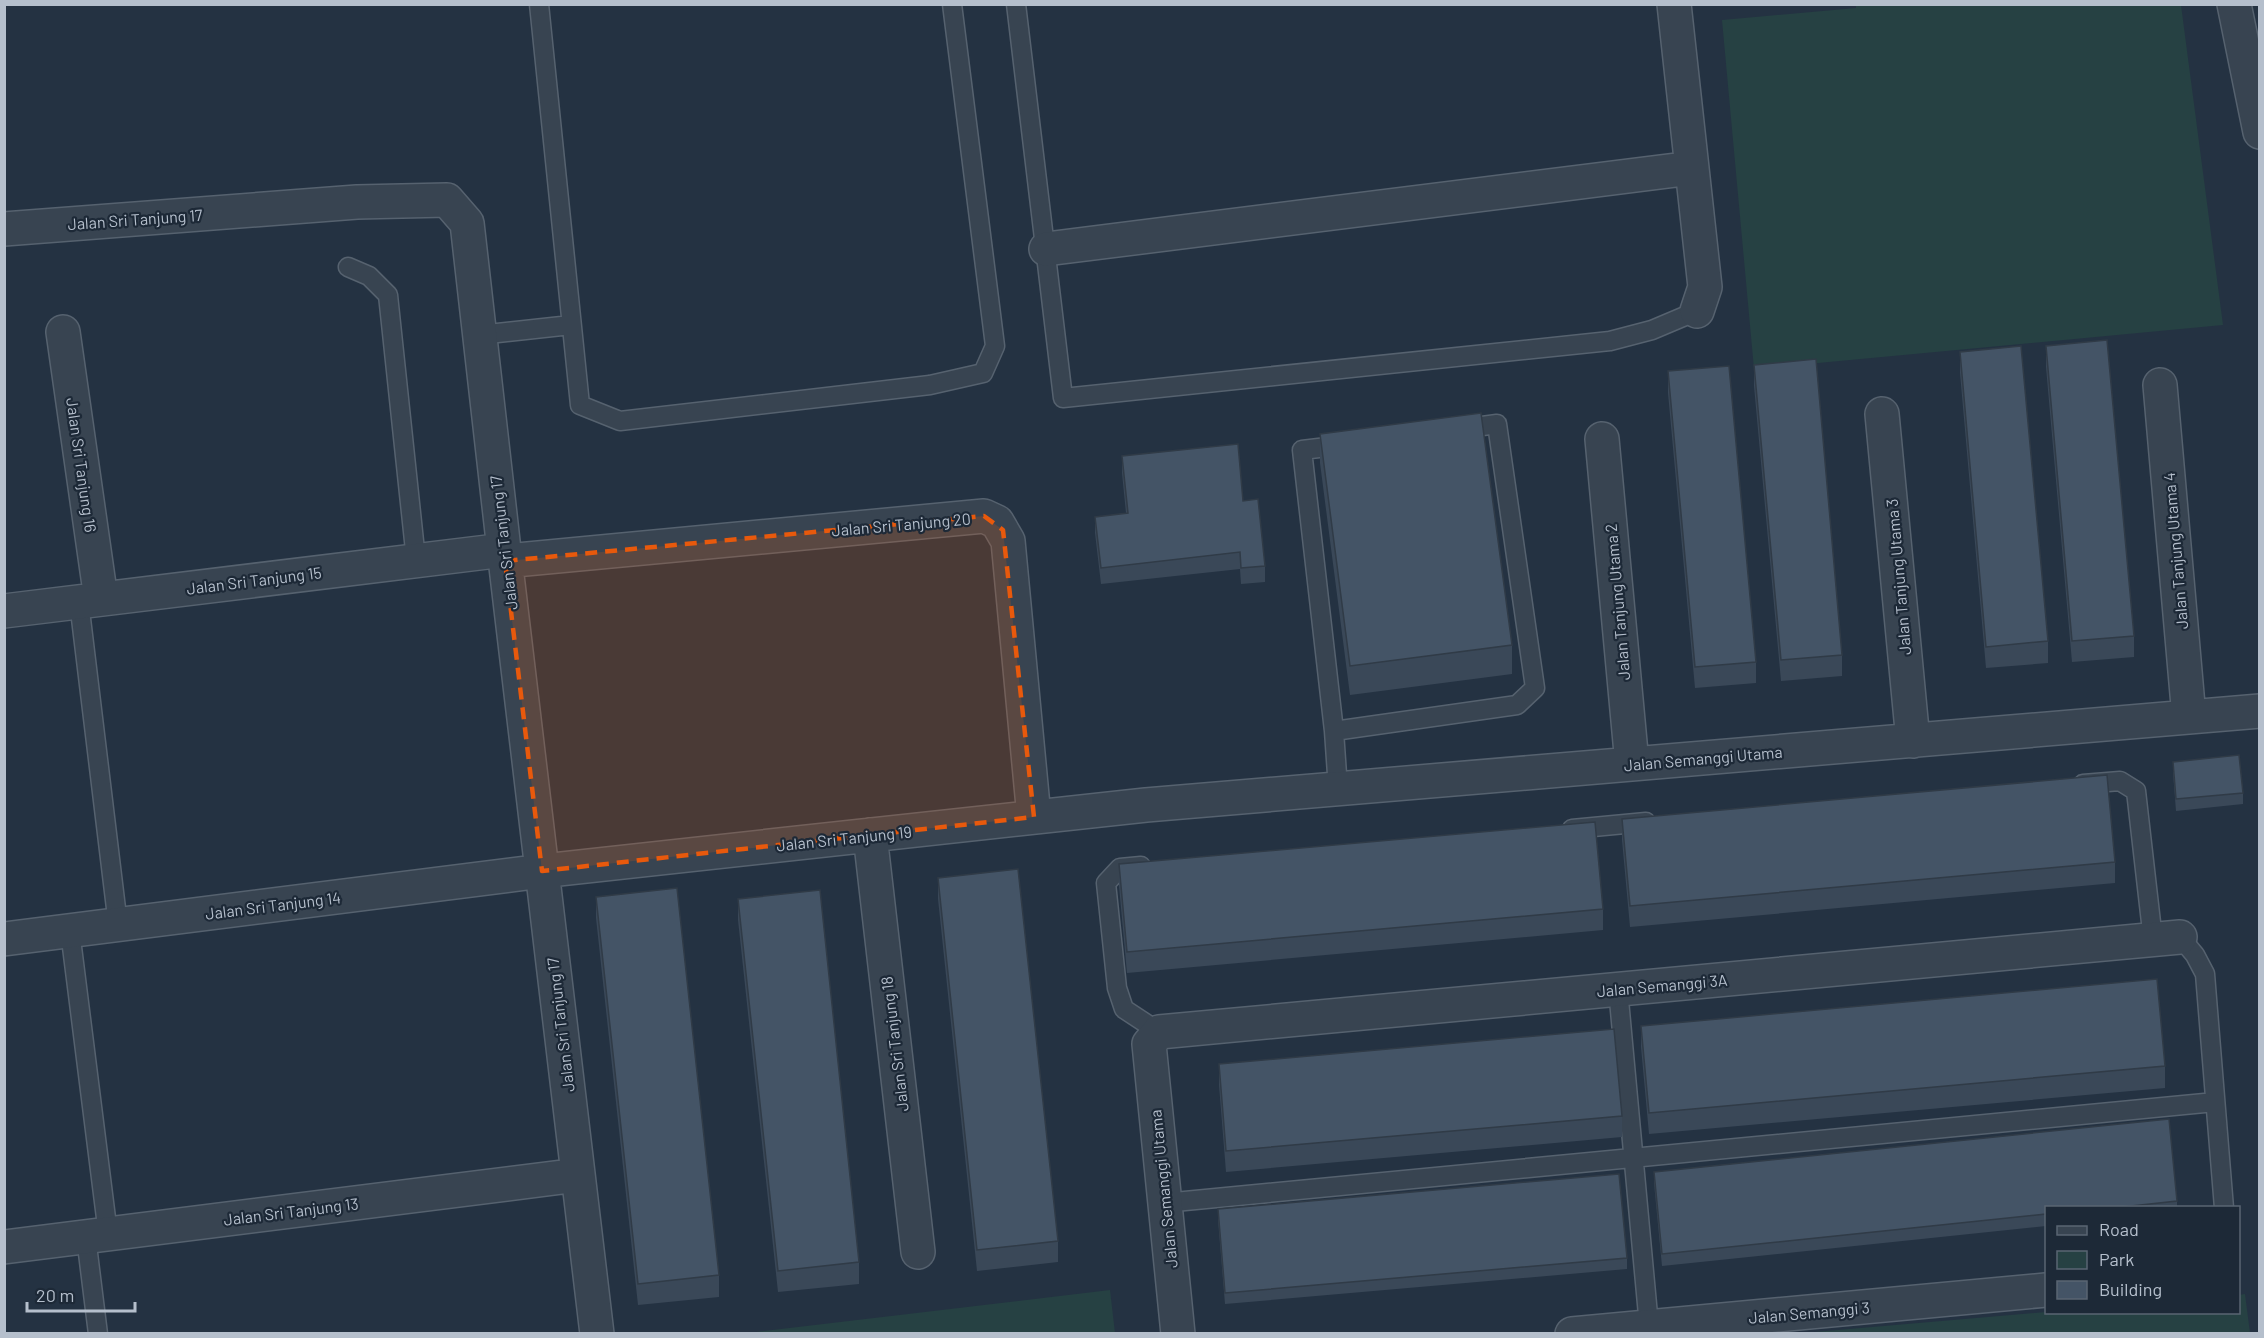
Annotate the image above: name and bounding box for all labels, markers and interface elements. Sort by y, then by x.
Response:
street label: Jalan Sri Tanjung 17 [67,205,204,233]
street label: Jalan Sri Tanjung 16 [63,396,101,534]
street label: Jalan Tanjung Utama 4 [2159,472,2191,630]
street label: Jalan Sri Tanjung 17 [485,474,521,611]
street label: Jalan Tanjung Utama 3 [1882,498,1914,656]
street label: Jalan Sri Tanjung 20 [831,508,971,540]
street label: Jalan Tanjung Utama 2 [1601,523,1633,681]
street label: Jalan Sri Tanjung 15 [185,562,323,598]
street label: Jalan Semanggi Utama [1623,742,1783,774]
street label: Jalan Sri Tanjung 19 [775,821,913,855]
street label: Jalan Sri Tanjung 14 [204,887,342,923]
street label: Jalan Sri Tanjung 17 [542,956,578,1093]
street label: Jalan Semanggi 3A [1596,970,1729,1000]
street label: Jalan Sri Tanjung 18 [876,975,912,1113]
street label: Jalan Semanggi Utama [1145,1109,1181,1269]
street label: Jalan Sri Tanjung 13 [222,1193,360,1229]
legend [2045,1206,2240,1314]
text: Road [2099,1218,2139,1240]
text: Park [2099,1248,2134,1270]
scale bar [27,1275,135,1313]
text: Building [2099,1278,2162,1300]
text: 20 m [36,1284,74,1306]
street label: Jalan Semanggi 3 [1748,1297,1870,1327]

